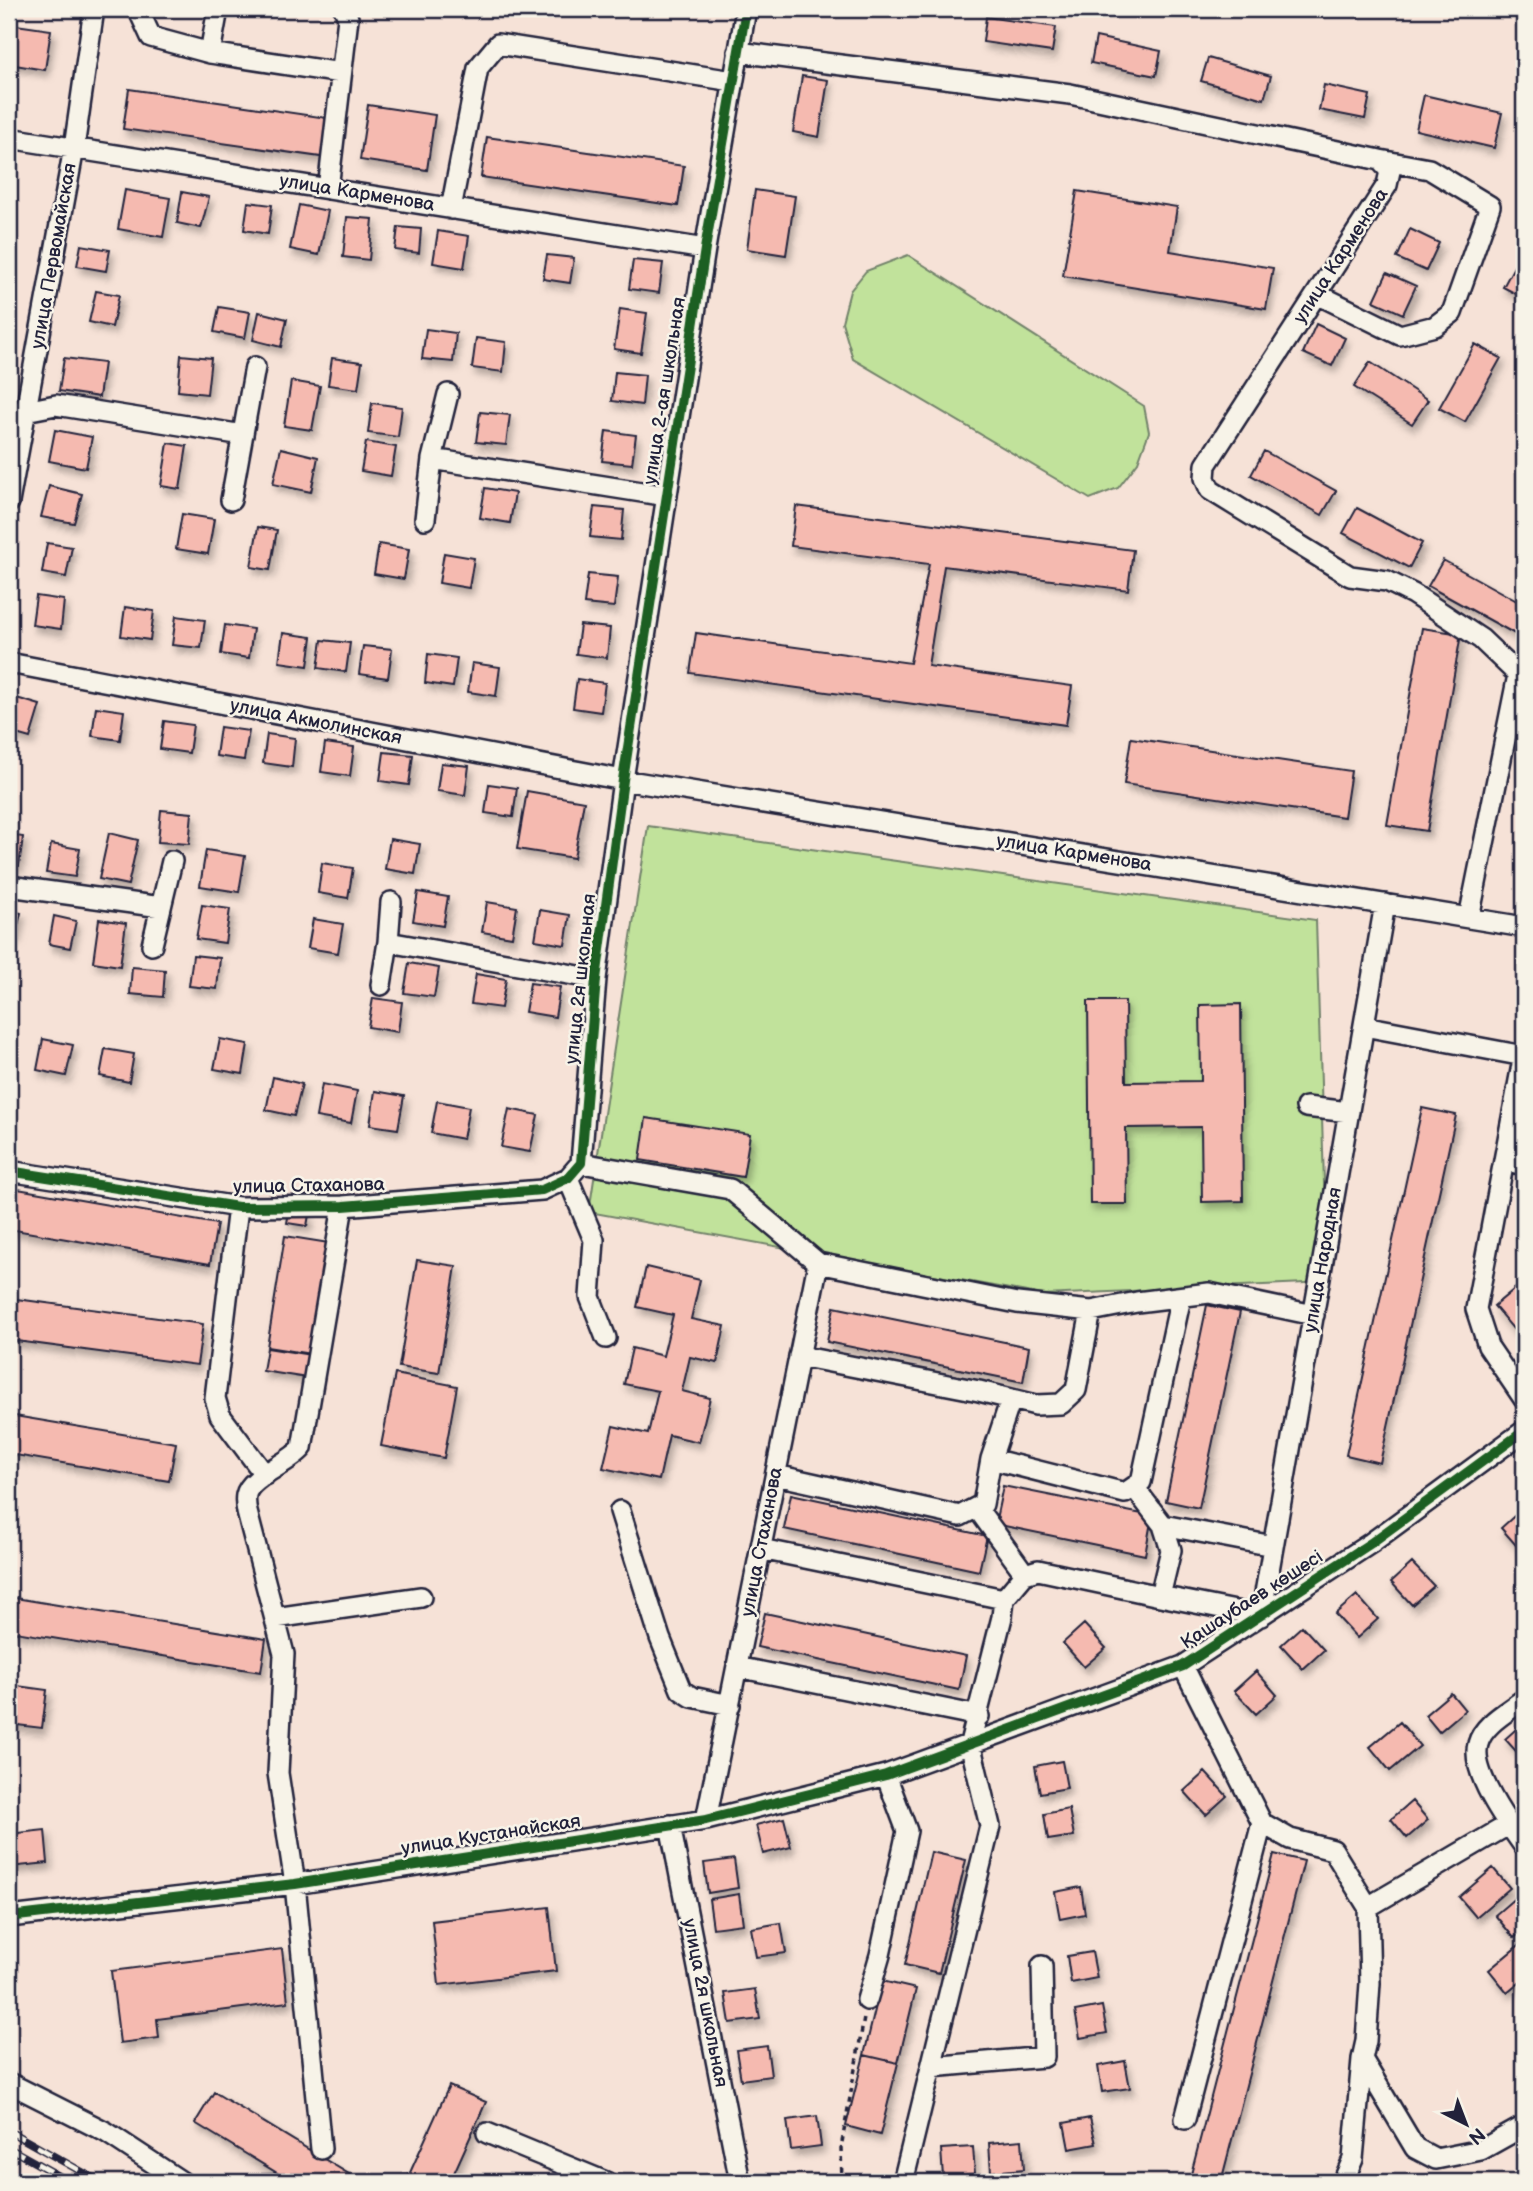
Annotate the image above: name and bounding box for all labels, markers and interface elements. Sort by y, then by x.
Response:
street label: улица Первомайская [26,161,82,351]
street label: улица Карменова [278,169,436,217]
street label: улица Карменова [1289,184,1393,328]
street label: улица 2-ая школьная [639,296,691,486]
street label: улица Акмолинская [228,694,404,750]
street label: улица Карменова [995,829,1153,877]
street label: улица 2я школьная [561,893,601,1065]
street label: улица Стаханова [233,1173,385,1199]
street label: улица Народная [1299,1186,1347,1334]
street label: улица Стаханова [736,1465,788,1619]
street label: Қашаубаев көшесі [1177,1545,1327,1655]
street label: улица Кустанайская [400,1809,582,1861]
street label: улица 2я школьная [677,1917,733,2089]
north arrow [1432,2090,1502,2160]
text: N [1463,2122,1489,2149]

